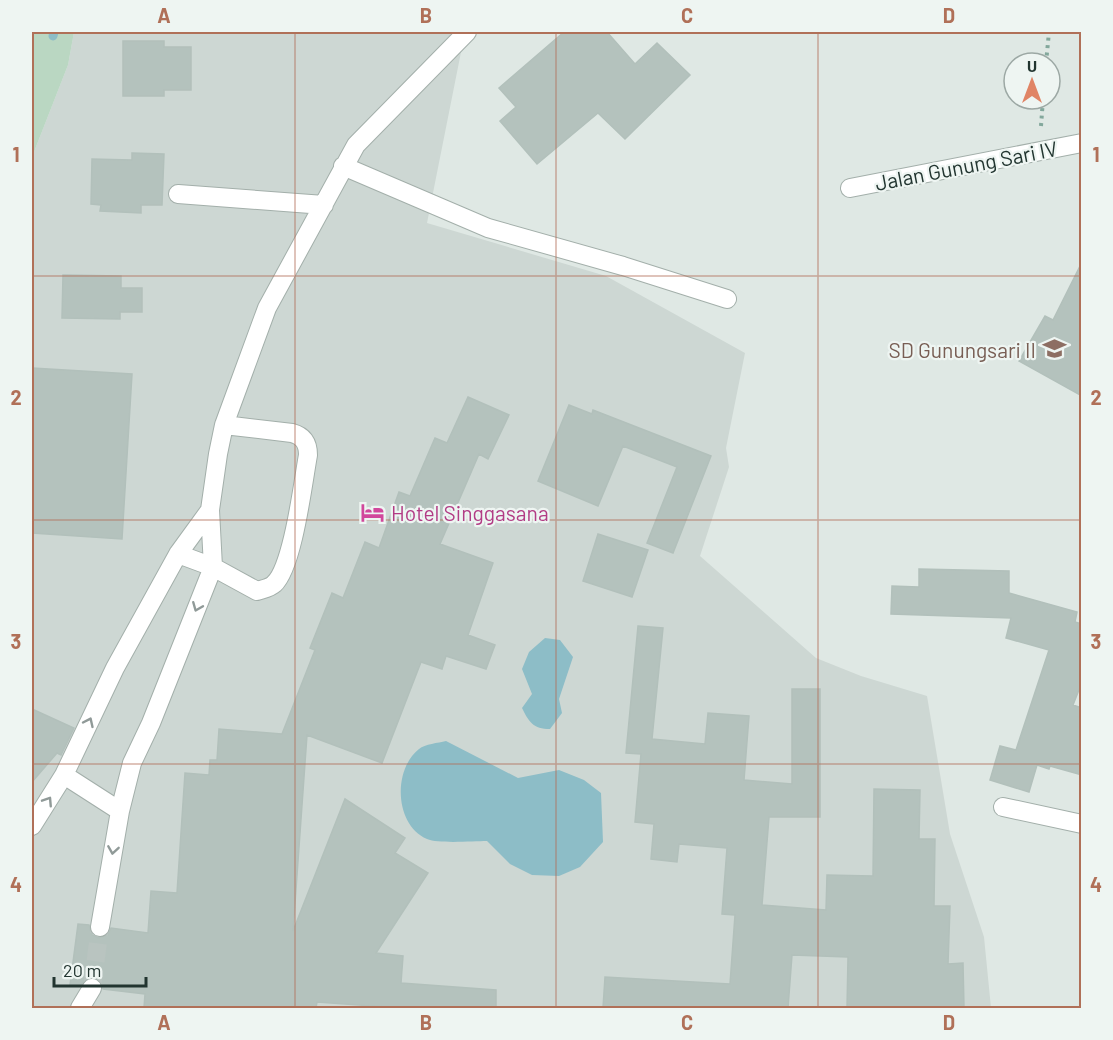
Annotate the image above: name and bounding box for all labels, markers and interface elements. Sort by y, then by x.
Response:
text: A [157,3,171,27]
text: B [420,3,432,27]
text: C [681,3,693,27]
text: D [943,3,955,27]
north arrow [1002,51,1062,111]
text: U [1027,56,1037,75]
street label: Jalan Gunung Sari IV [873,135,1059,195]
text: 1 [12,142,20,166]
text: 1 [1092,142,1100,166]
school or university icon: SD Gunungsari II [1041,336,1067,362]
place label: SD Gunungsari II [889,337,1036,362]
text: 2 [10,385,22,409]
text: 2 [1090,385,1102,409]
hotel icon: Hotel Singgasana [360,499,386,525]
place label: Hotel Singgasana [391,500,549,525]
one-way arrow [192,601,204,612]
text: 3 [11,629,21,653]
text: 3 [1091,629,1101,653]
one-way arrow [82,718,94,729]
one-way arrow [41,796,52,807]
one-way arrow [108,845,120,854]
text: 4 [10,872,22,896]
text: 4 [1090,872,1102,896]
scale bar [54,950,146,988]
text: 20 m [63,959,101,981]
text: A [157,1010,171,1034]
text: B [420,1010,432,1034]
text: C [681,1010,693,1034]
text: D [943,1010,955,1034]

